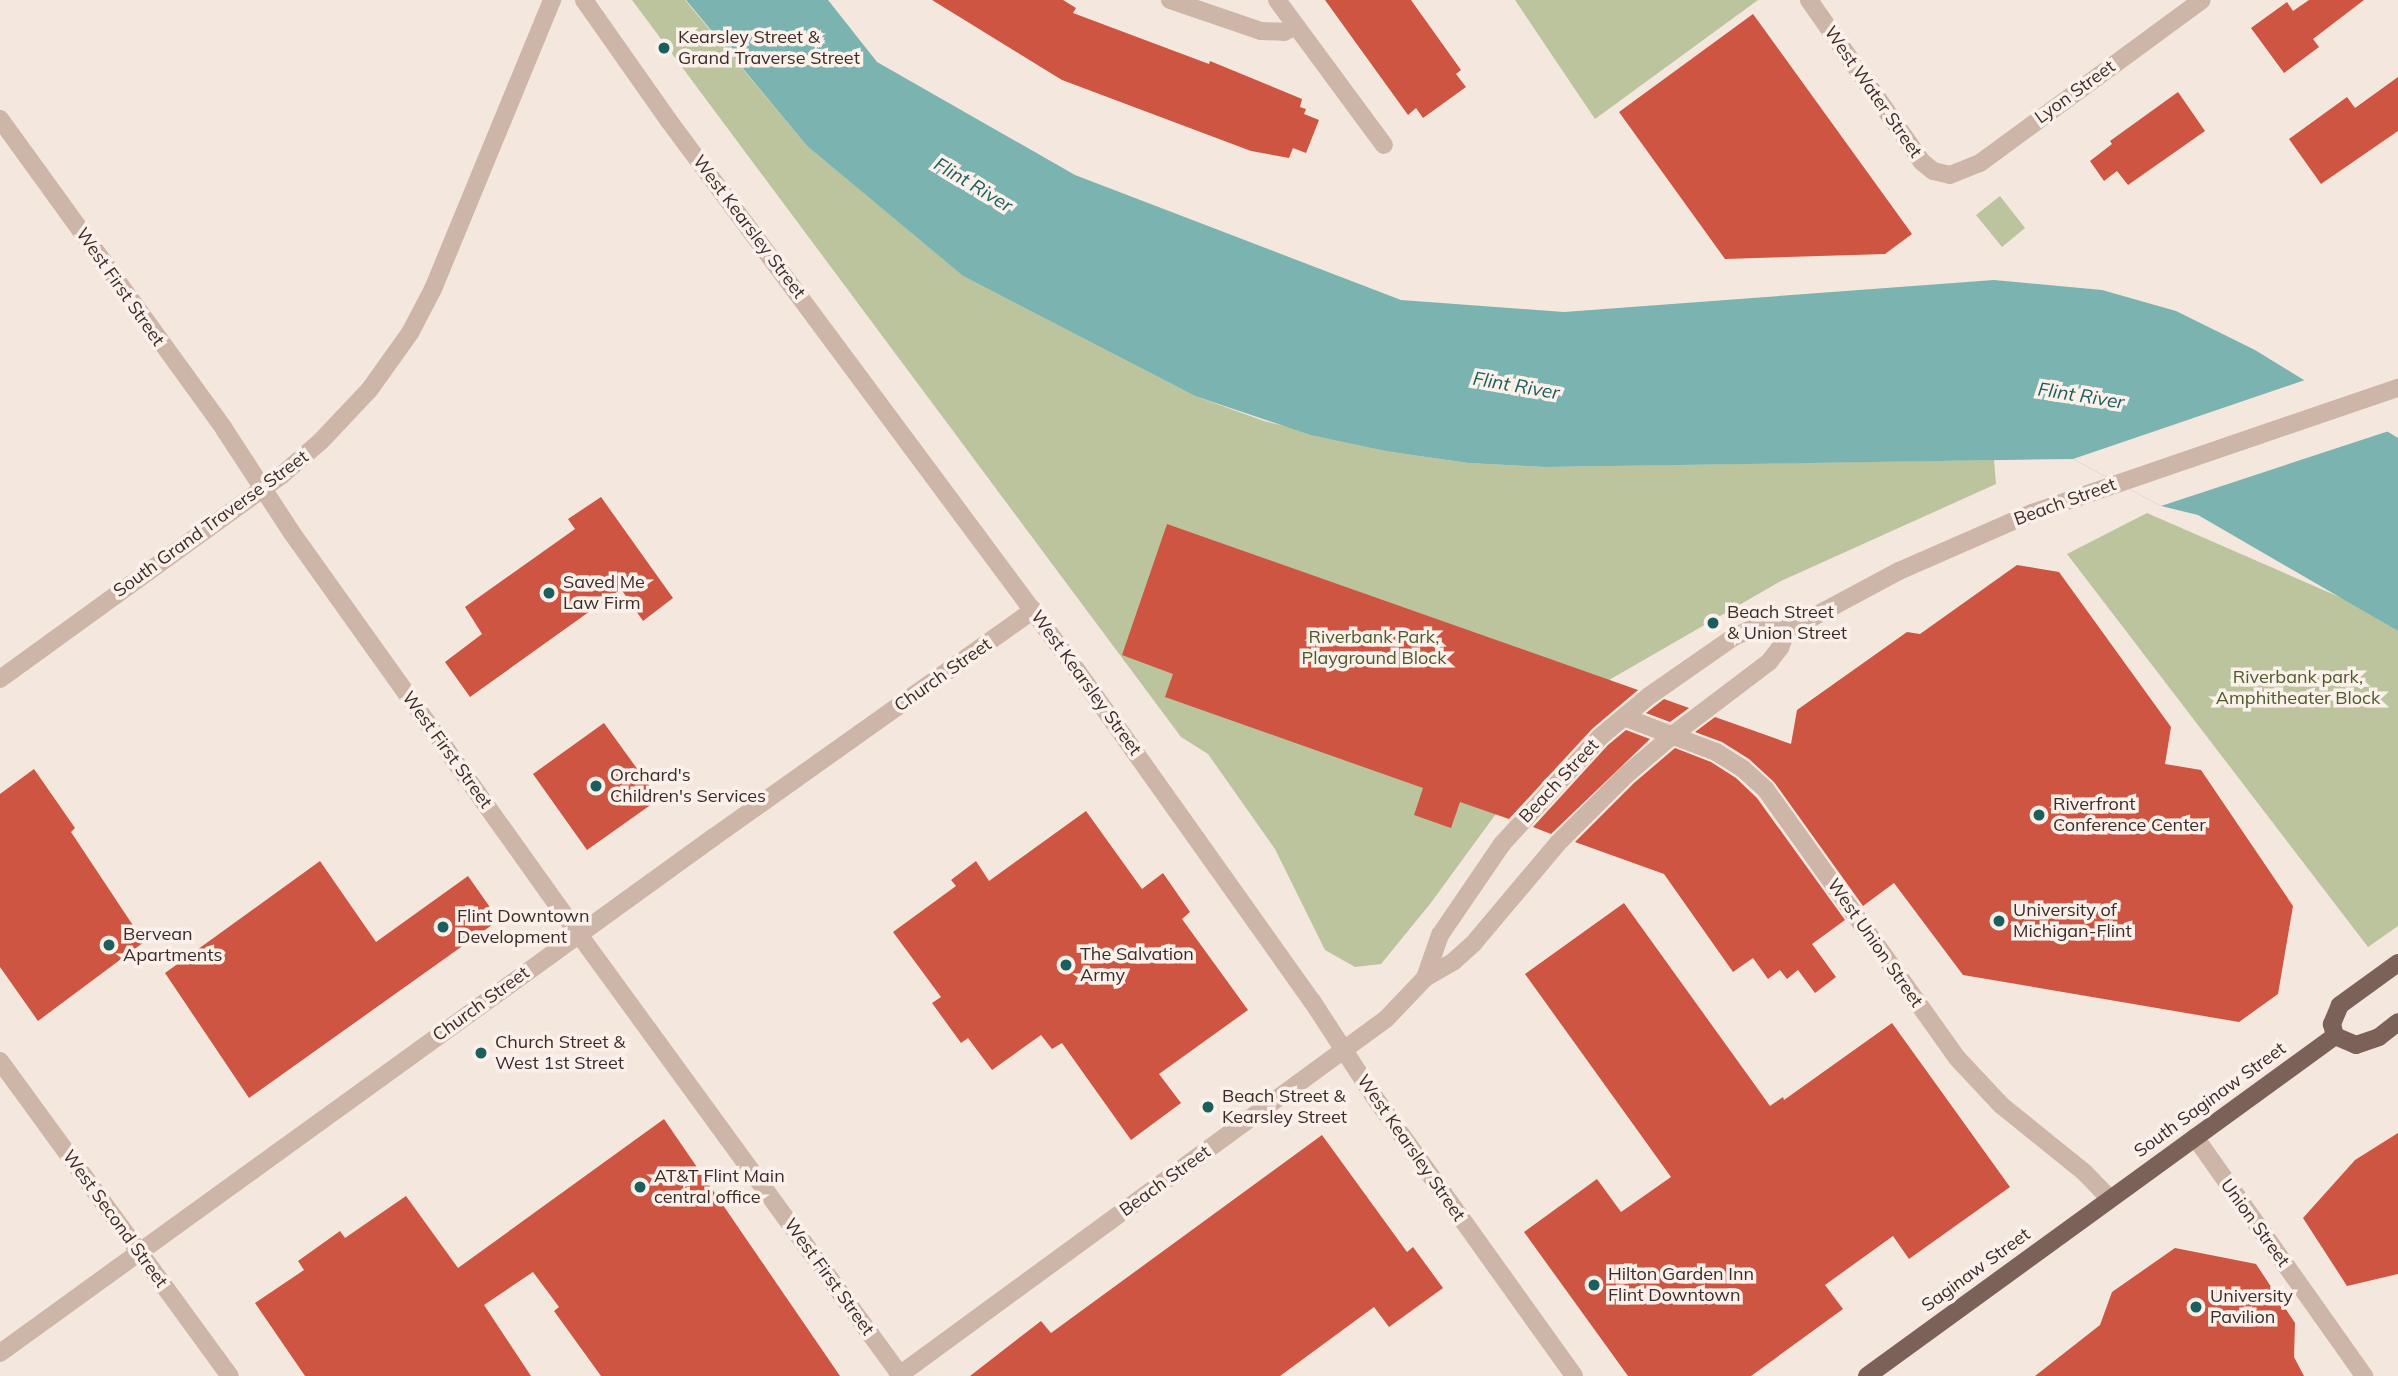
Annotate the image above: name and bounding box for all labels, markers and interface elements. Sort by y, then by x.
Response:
street label: West Water Street [1820,22,1926,162]
place label: Kearsley Street & Grand Traverse Street [678,27,860,70]
marker: Kearsley Street & Grand Traverse Street [656,40,672,56]
street label: Lyon Street [2031,56,2119,128]
street label: West Kearsley Street [688,151,810,303]
water label: Flint River [930,153,1016,217]
street label: West First Street [71,224,169,350]
water label: Flint River [1471,367,1561,405]
water label: Flint River [2036,378,2126,414]
street label: South Grand Traverse Street [109,446,313,602]
street label: Beach Street [2011,474,2119,530]
place label: Saved Me Law Firm [563,572,645,614]
marker: Saved Me Law Firm [541,585,557,601]
place label: Beach Street & Union Street [1727,602,1847,644]
street label: West Kearsley Street [1026,606,1146,760]
marker: Beach Street & Union Street [1705,615,1721,631]
park label: Riverbank Park, Playground Block [1301,627,1447,670]
street label: Church Street [890,634,996,716]
park label: Riverbank park, Amphitheater Block [2216,667,2380,710]
street label: West First Street [397,687,497,813]
street label: Beach Street [1515,735,1603,827]
place label: Orchard's Children's Services [610,765,766,808]
marker: Orchard's Children's Services [588,778,604,794]
place label: Riverfront Conference Center [2053,794,2206,836]
marker: Riverfront Conference Center [2031,807,2047,823]
street label: West Union Street [1823,875,1927,1011]
place label: University of Michigan-Flint [2013,900,2132,942]
place label: Flint Downtown Development [457,906,590,948]
marker: University of Michigan-Flint [1991,913,2007,929]
marker: Flint Downtown Development [435,919,451,935]
place label: Bervean Apartments [123,924,223,967]
marker: Bervean Apartments [101,937,117,953]
place label: The Salvation Army [1080,944,1194,986]
marker: The Salvation Army [1058,957,1074,973]
street label: Church Street [429,962,533,1046]
place label: Church Street & West 1st Street [495,1032,625,1074]
street label: South Saginaw Street [2130,1038,2290,1162]
marker: Church Street & West 1st Street [473,1045,489,1061]
street label: West Kearsley Street [1352,1071,1470,1225]
place label: Beach Street & Kearsley Street [1222,1086,1347,1128]
marker: Beach Street & Kearsley Street [1200,1099,1216,1115]
street label: Beach Street [1115,1141,1215,1221]
street label: West Second Street [58,1146,172,1292]
place label: AT&T Flint Main central office [654,1166,785,1208]
street label: Union Street [2216,1175,2294,1271]
marker: AT&T Flint Main central office [632,1179,648,1195]
street label: West First Street [779,1214,879,1340]
street label: Saginaw Street [1918,1223,2034,1317]
place label: Hilton Garden Inn Flint Downtown [1608,1264,1754,1306]
marker: Hilton Garden Inn Flint Downtown [1586,1277,1602,1293]
place label: University Pavilion [2210,1286,2293,1328]
marker: University Pavilion [2188,1299,2204,1315]

